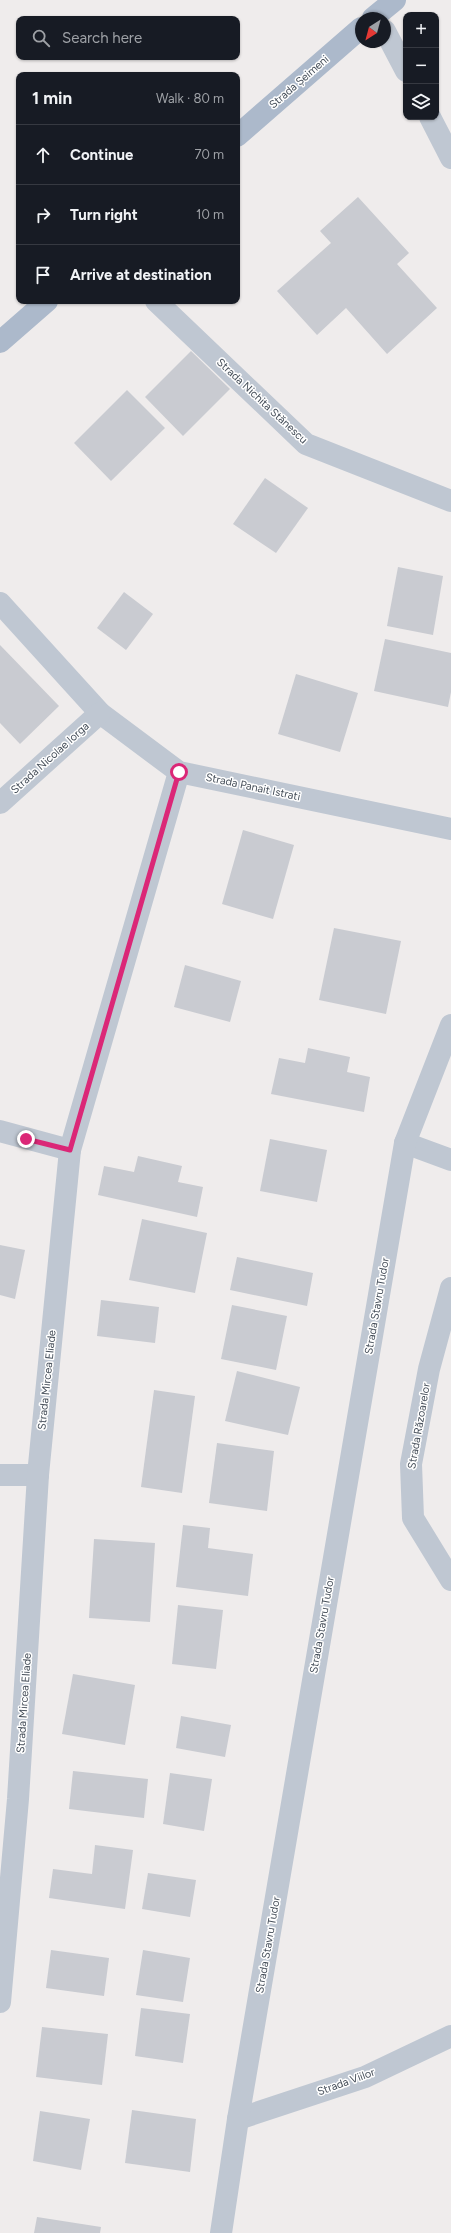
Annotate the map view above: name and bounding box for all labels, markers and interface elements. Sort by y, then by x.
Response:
north arrow [355,12,391,48]
map controls [403,12,439,120]
button: + [403,12,439,48]
search box [16,16,240,60]
icon: search [30,27,52,49]
text: Search here [62,29,142,47]
button: − [403,48,439,84]
street label: Strada Șeimeni [267,53,331,111]
button: layers [403,84,439,120]
text: 1 min [32,88,72,108]
text: Walk · 80 m [156,91,224,106]
icon: ahead [32,144,54,166]
text: Continue [70,146,133,164]
text: 70 m [194,147,224,162]
icon: right [32,204,54,226]
text: Turn right [70,206,138,224]
text: 10 m [196,207,224,222]
icon: arrive [32,264,54,286]
text: Arrive at destination [70,266,211,284]
street label: Strada Nichita Stănescu [214,356,310,446]
street label: Strada Nicolae Iorga [8,720,92,796]
route start [170,763,188,781]
street label: Strada Panait Istrati [205,771,301,803]
route end [17,1130,35,1148]
street label: Strada Stavru Tudor [362,1256,392,1355]
street label: Strada Mircea Eliade [35,1329,59,1431]
street label: Strada Răzoarelor [405,1382,433,1470]
street label: Strada Stavru Tudor [307,1575,337,1674]
street label: Strada Mircea Eliade [14,1652,34,1754]
street label: Strada Stavru Tudor [253,1895,283,1994]
street label: Strada Viilor [315,2065,377,2098]

